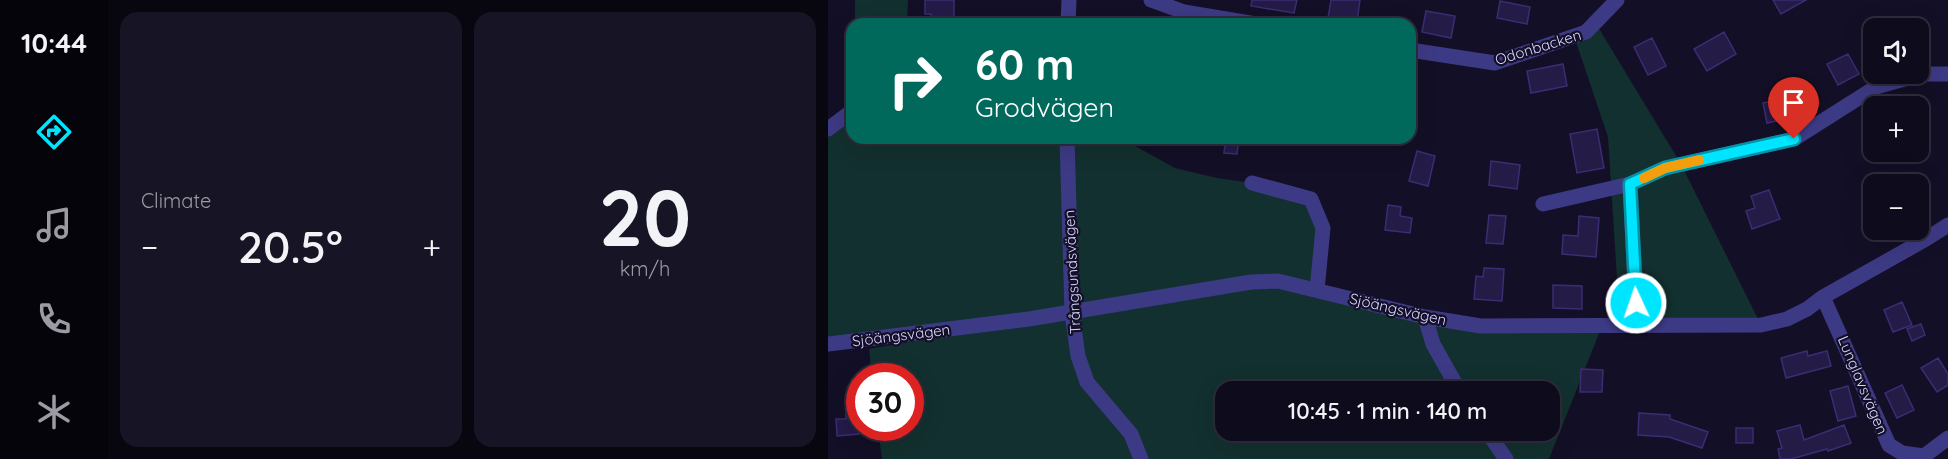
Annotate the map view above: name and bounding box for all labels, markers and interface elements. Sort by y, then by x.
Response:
map controls [1863,18,1929,240]
button: sound [1863,18,1929,84]
street label: Odonbacken [1493,25,1583,69]
text: 10:44 [21,26,87,60]
text: 60 m [975,38,1075,91]
icon: right [876,42,954,120]
pin [1768,77,1819,139]
icon: arrive [1777,86,1810,119]
text: Grodvägen [975,90,1114,124]
button: + [1863,96,1929,162]
icon: directions [33,111,75,153]
text: 20 [599,168,691,266]
button: − [1863,174,1929,240]
text: Climate [141,188,211,213]
icon: music [33,204,75,246]
street label: Trångsundsvägen [1059,209,1085,335]
text: 20.5° [238,218,343,274]
text: − [141,226,158,267]
text: + [422,226,441,267]
text: km/h [620,256,670,281]
position arrow [1604,271,1668,335]
street label: Sjöängsvägen [1348,289,1448,329]
icon: phone [33,298,75,340]
street label: Sjöängsvägen [851,320,951,350]
street label: Lunglavsvägen [1834,333,1892,437]
speed limit sign: 30 [846,363,924,441]
icon: climate [33,391,75,433]
text: 10:45 · 1 min · 140 m [1288,397,1487,425]

